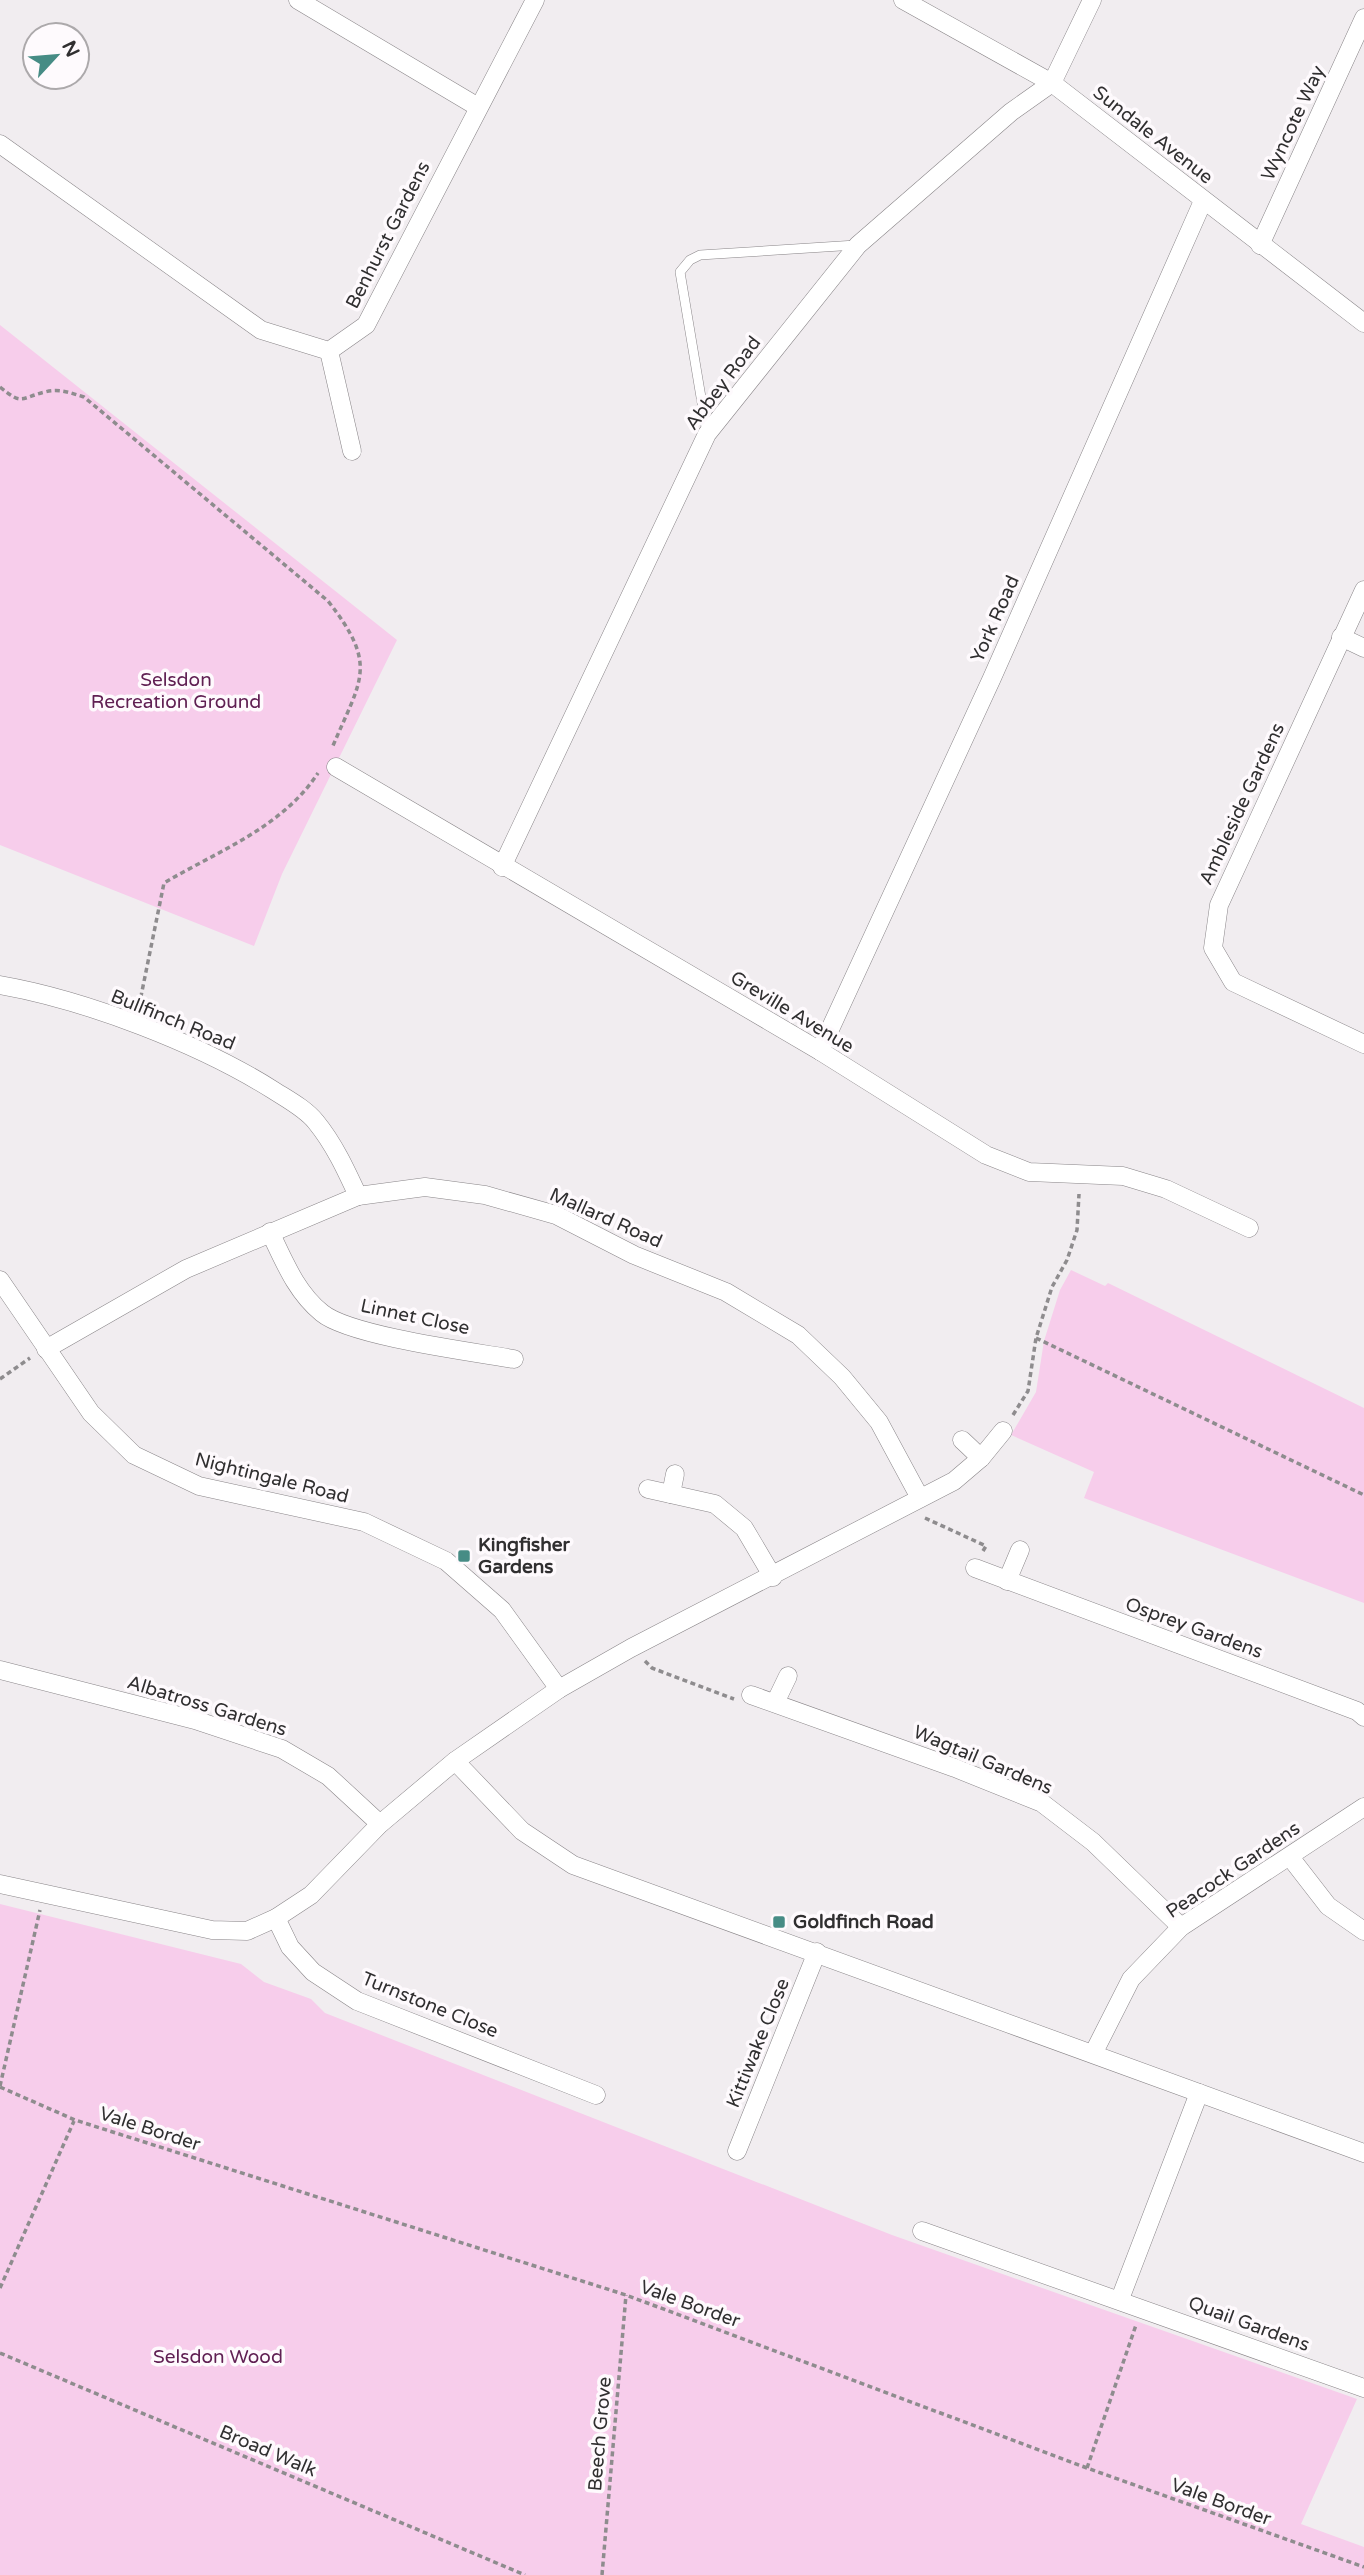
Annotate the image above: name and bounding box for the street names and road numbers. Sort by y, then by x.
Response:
street label: Wyncote Way [1257,62,1329,184]
street label: Sundale Avenue [1089,81,1217,189]
street label: Benhurst Gardens [341,158,435,312]
street label: Abbey Road [681,332,765,434]
street label: York Road [966,572,1024,666]
street label: Ambleside Gardens [1195,720,1289,888]
street label: Greville Avenue [726,967,858,1057]
street label: Bullfinch Road [108,985,238,1055]
street label: Mallard Road [546,1183,666,1253]
street label: Linnet Close [358,1295,472,1339]
street label: Nightingale Road [193,1448,351,1508]
street label: Osprey Gardens [1122,1593,1266,1663]
street label: Albatross Gardens [125,1671,289,1741]
street label: Wagtail Gardens [910,1721,1056,1799]
street label: Peacock Gardens [1162,1817,1304,1923]
street label: Turnstone Close [359,1968,501,2042]
street label: Kittiwake Close [722,1975,794,2111]
street label: Vale Border [97,2102,204,2156]
street label: Vale Border [637,2276,744,2333]
street label: Quail Gardens [1185,2292,1313,2356]
street label: Beech Grove [584,2376,616,2492]
street label: Broad Walk [216,2421,320,2481]
street label: Vale Border [1168,2474,1275,2531]

